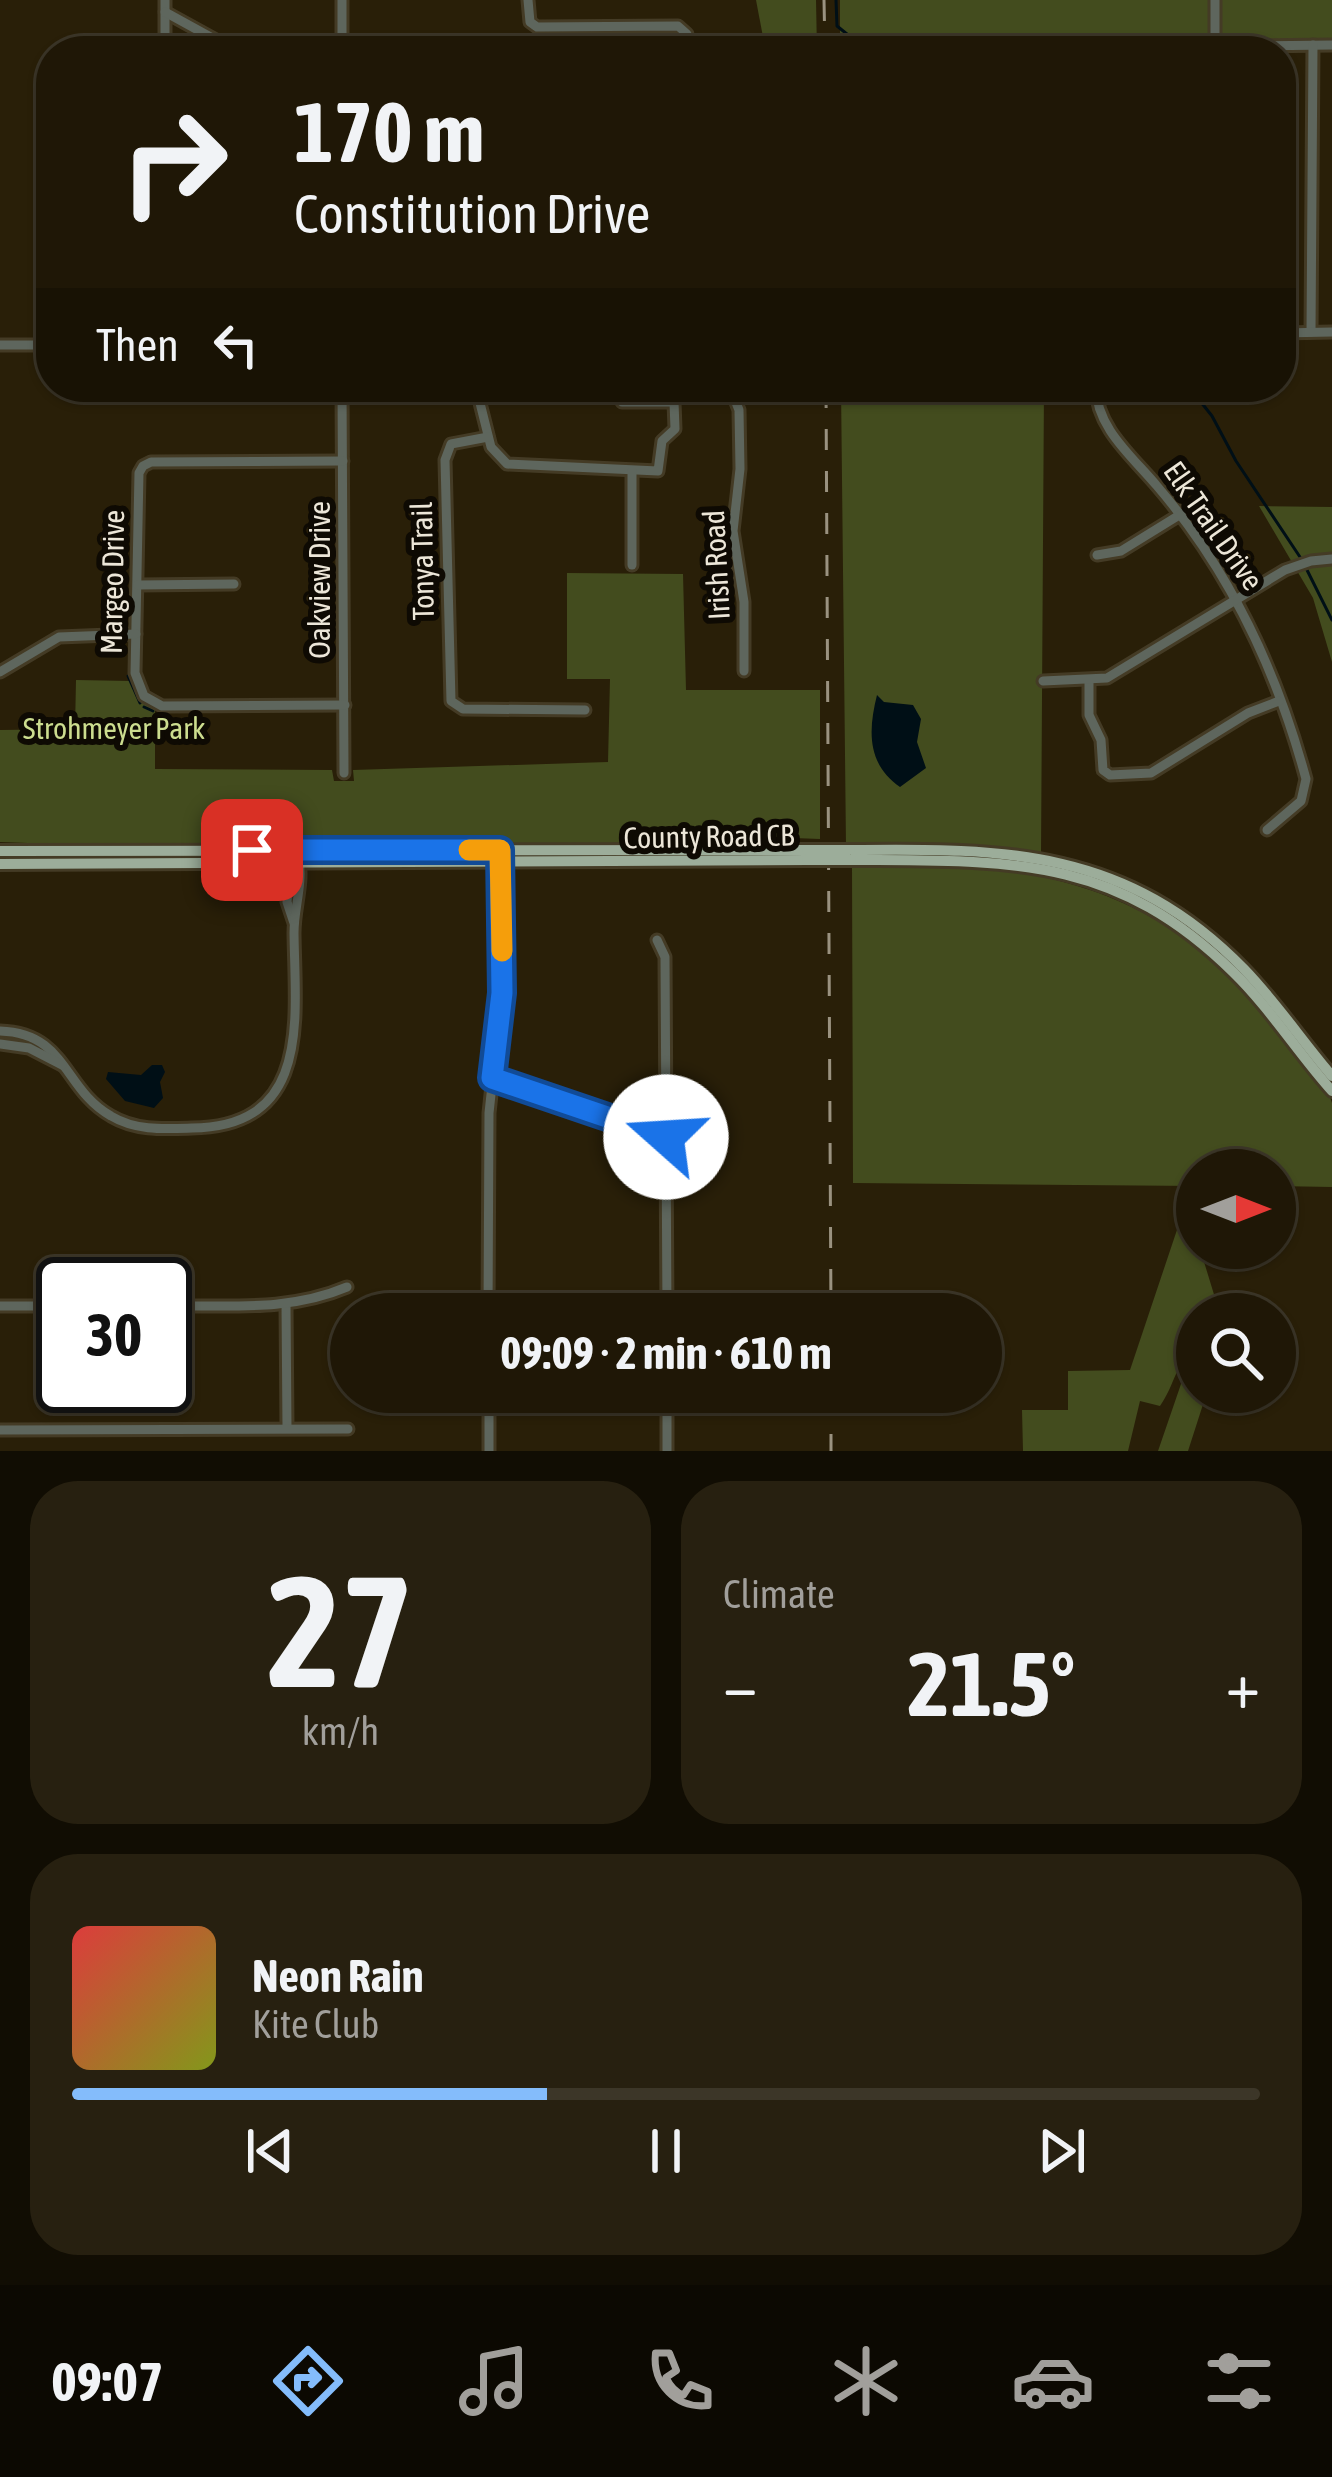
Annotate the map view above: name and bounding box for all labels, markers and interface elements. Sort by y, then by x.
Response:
icon: right [96,84,252,240]
text: 170 m [294,84,484,180]
text: Constitution Drive [294,183,650,244]
icon: left [203,312,269,378]
text: Then [96,319,179,371]
street label: Elk Trail Drive [1157,455,1270,596]
street label: Oakview Drive [302,501,336,659]
street label: Tonya Trail [404,501,440,621]
street label: Irish Road [696,509,736,621]
street label: Margeo Drive [94,510,130,654]
park label: Strohmeyer Park [23,711,205,745]
pin [201,799,303,901]
icon: arrive [219,817,285,883]
street label: County Road CB [623,818,795,854]
position arrow [603,1074,729,1200]
north arrow [1176,1149,1296,1269]
map controls [1176,1149,1296,1413]
speed limit sign: 30 [36,1257,192,1413]
button: search [1176,1293,1296,1413]
text: 09:09 · 2 min · 610 m [500,1327,832,1379]
text: 27 [267,1541,414,1720]
text: Climate [723,1572,835,1616]
text: 21.5° [908,1632,1075,1735]
text: − [723,1646,757,1722]
text: + [1226,1646,1260,1722]
text: km/h [302,1709,379,1753]
text: Neon Rain [252,1950,424,2002]
text: Kite Club [252,2002,379,2046]
icon: previous [237,2118,303,2184]
icon: pause [633,2118,699,2184]
icon: next [1029,2118,1095,2184]
icon: directions [266,2339,350,2423]
icon: music [452,2339,536,2423]
icon: phone [638,2339,722,2423]
icon: climate [824,2339,908,2423]
icon: car [1011,2339,1095,2423]
icon: filters [1197,2339,1281,2423]
text: 09:07 [51,2351,163,2412]

